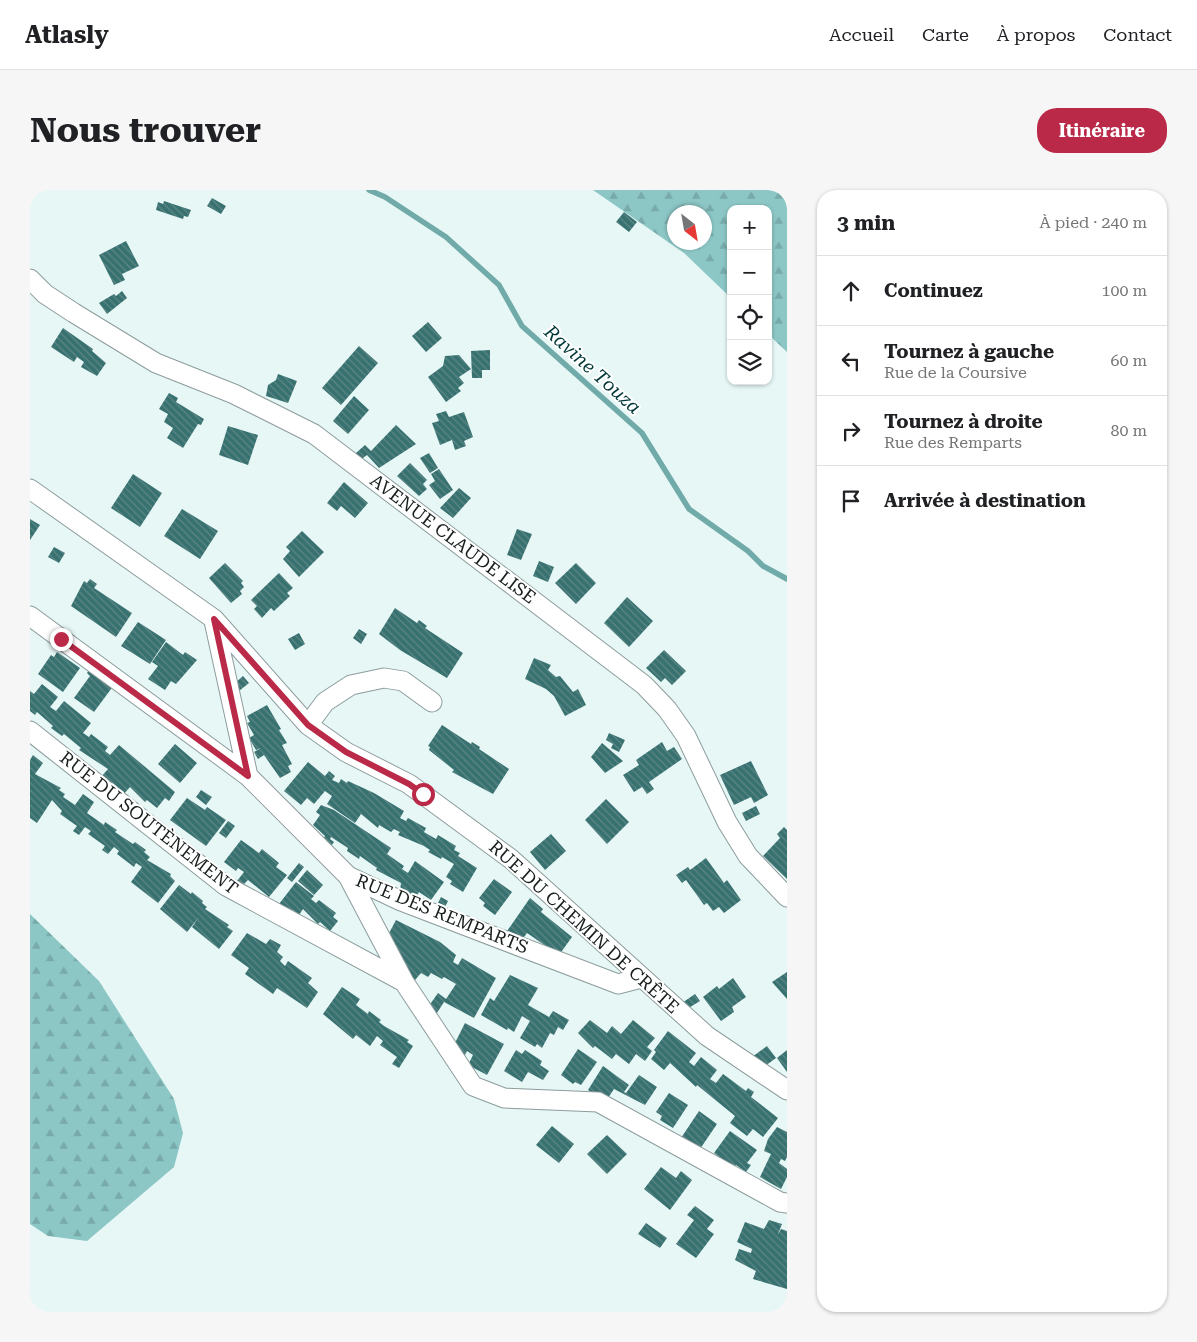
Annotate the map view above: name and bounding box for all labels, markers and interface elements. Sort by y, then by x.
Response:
text: Atlasly [25,21,109,49]
text: Accueil [829,24,894,45]
text: Carte [922,24,969,45]
text: À propos [997,24,1075,45]
text: Contact [1103,24,1172,45]
button: Itinéraire [1037,108,1167,153]
text: Nous trouver [30,110,261,151]
north arrow [667,205,712,250]
map controls [727,205,772,385]
button: + [727,205,772,250]
text: 3 min [837,211,895,235]
text: À pied · 240 m [1039,213,1147,232]
button: − [727,250,772,295]
icon: ahead [837,277,865,305]
text: Continuez [884,279,983,302]
text: 100 m [1101,281,1147,300]
button: locate [727,295,772,340]
water label: Ravine Touza [539,319,646,419]
button: layers [727,340,772,385]
text: Tournez à gauche [884,340,1054,363]
icon: left [837,347,865,375]
text: 60 m [1110,351,1147,370]
text: Rue de la Coursive [884,363,1027,382]
text: Tournez à droite [884,410,1043,433]
icon: right [837,417,865,445]
text: 80 m [1110,421,1147,440]
text: Rue des Remparts [884,433,1022,452]
street label: AVENUE CLAUDE LISE [366,469,540,608]
icon: arrive [837,487,865,515]
text: Arrivée à destination [884,489,1086,512]
route end [50,628,73,651]
street label: RUE DU SOUTÈNEMENT [56,747,242,899]
route start [412,783,435,806]
street label: RUE DU CHEMIN DE CRÊTE [485,836,684,1018]
street label: RUE DES REMPARTS [353,869,531,958]

